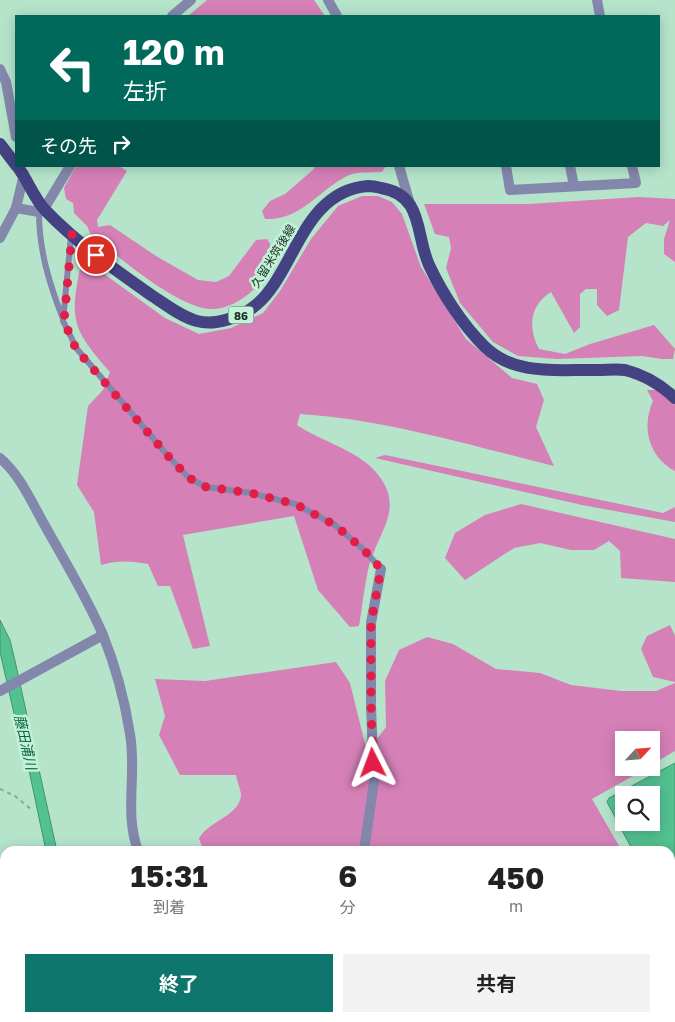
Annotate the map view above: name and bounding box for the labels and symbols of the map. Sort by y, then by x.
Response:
street label: 久留米筑後線 [248,221,298,291]
pin [75,234,117,276]
road number: 86 [228,306,254,324]
water label: 藤田浦川 [11,713,41,773]
north arrow [615,731,660,776]
position arrow [346,736,398,788]

